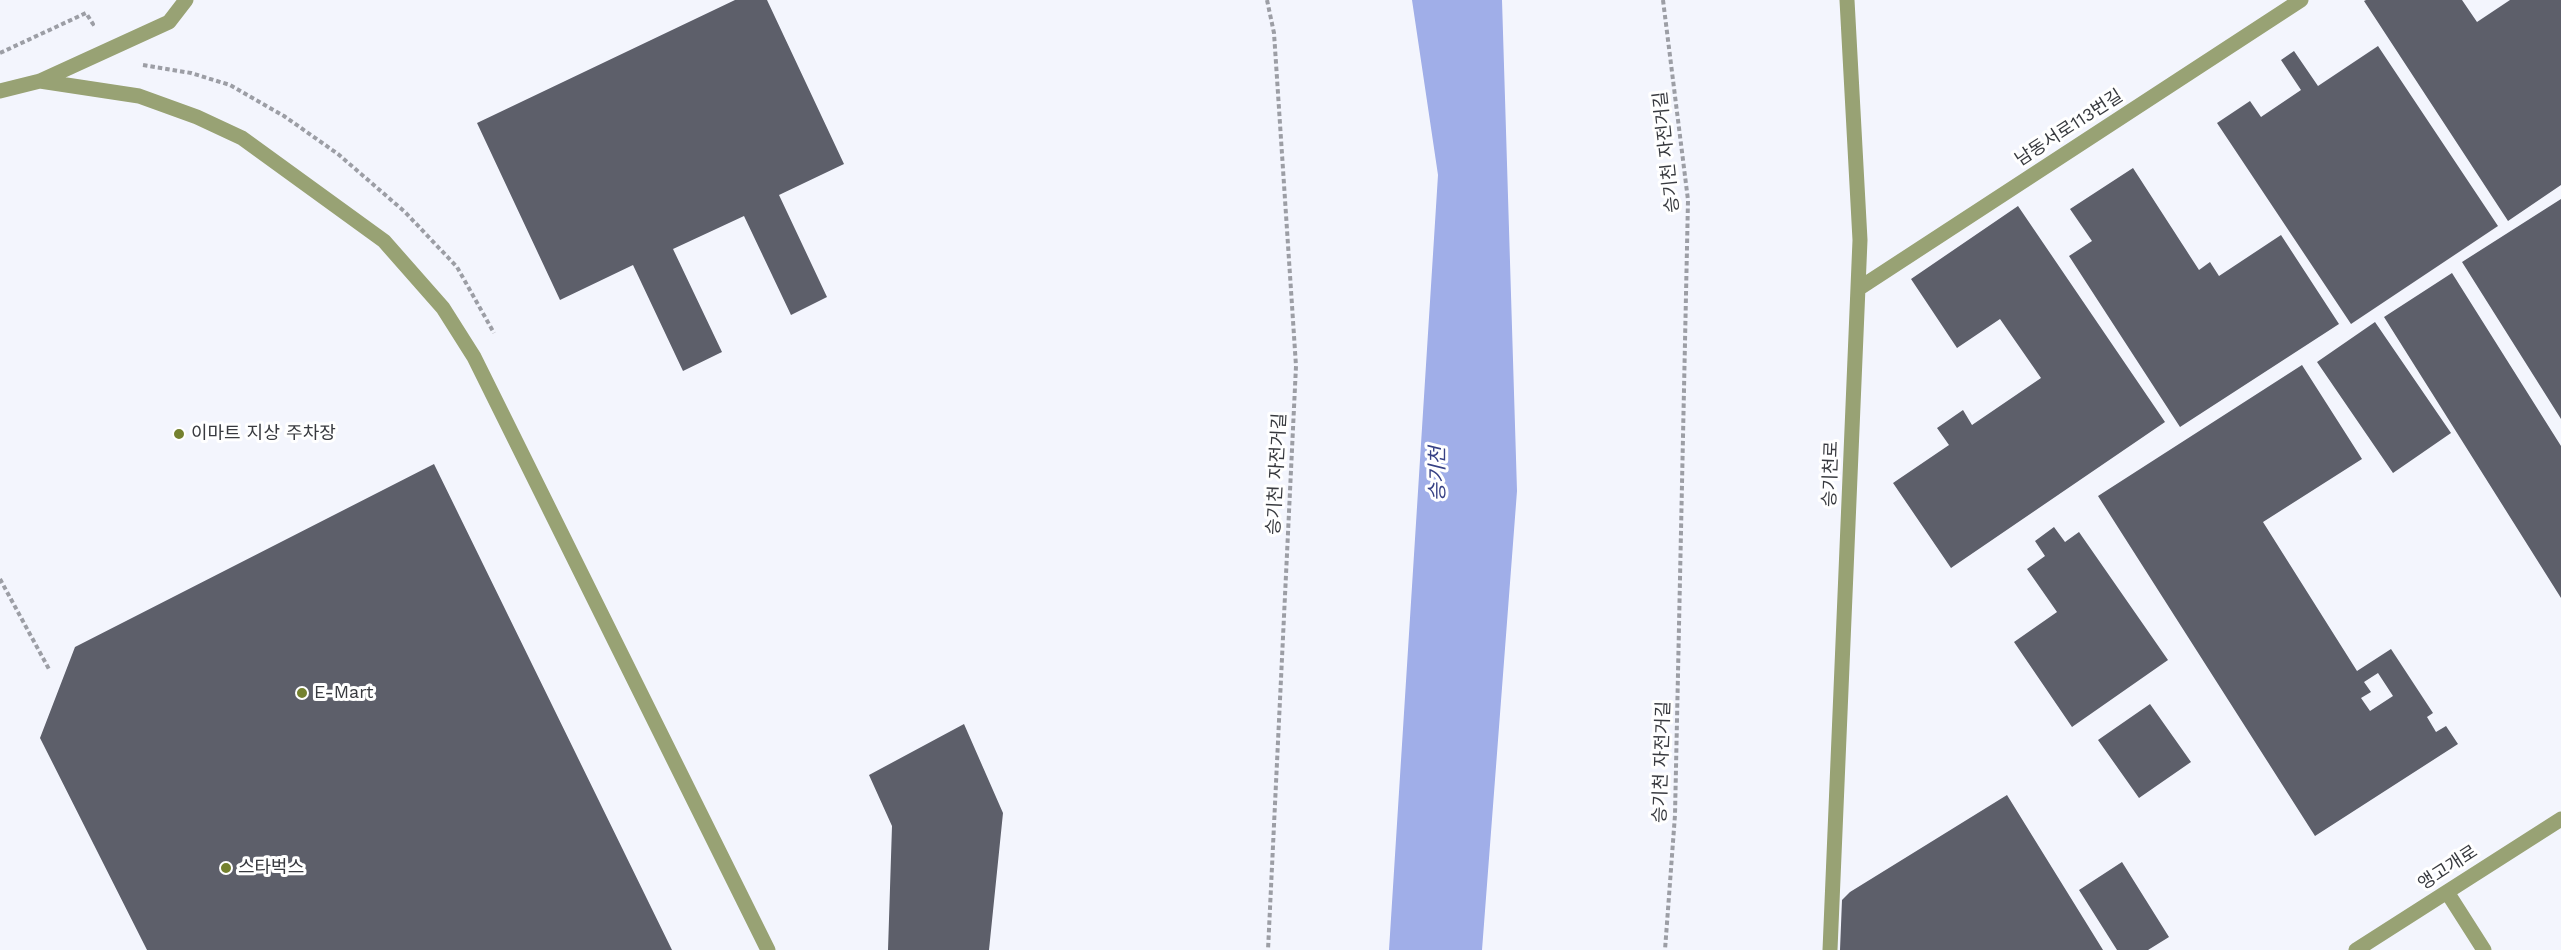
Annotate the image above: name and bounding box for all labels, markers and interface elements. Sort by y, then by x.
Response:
street label: 남동서로113번길 [2011,85,2127,171]
street label: 승기천 자전거길 [1650,90,1684,214]
street label: 승기천 자전거길 [1263,412,1291,536]
place label: 이마트 지상 주차장 [191,423,336,445]
marker: 이마트 지상 주차장 [172,427,186,441]
street label: 승기천로 [1819,441,1843,507]
water label: 승기천 [1426,446,1450,502]
place label: E-Mart [314,682,374,704]
marker: E-Mart [295,686,309,700]
street label: 승기천 자전거길 [1649,701,1675,823]
street label: 앵고개로 [2414,841,2482,895]
place label: 스타벅스 [238,857,304,879]
marker: 스타벅스 [219,861,233,875]

